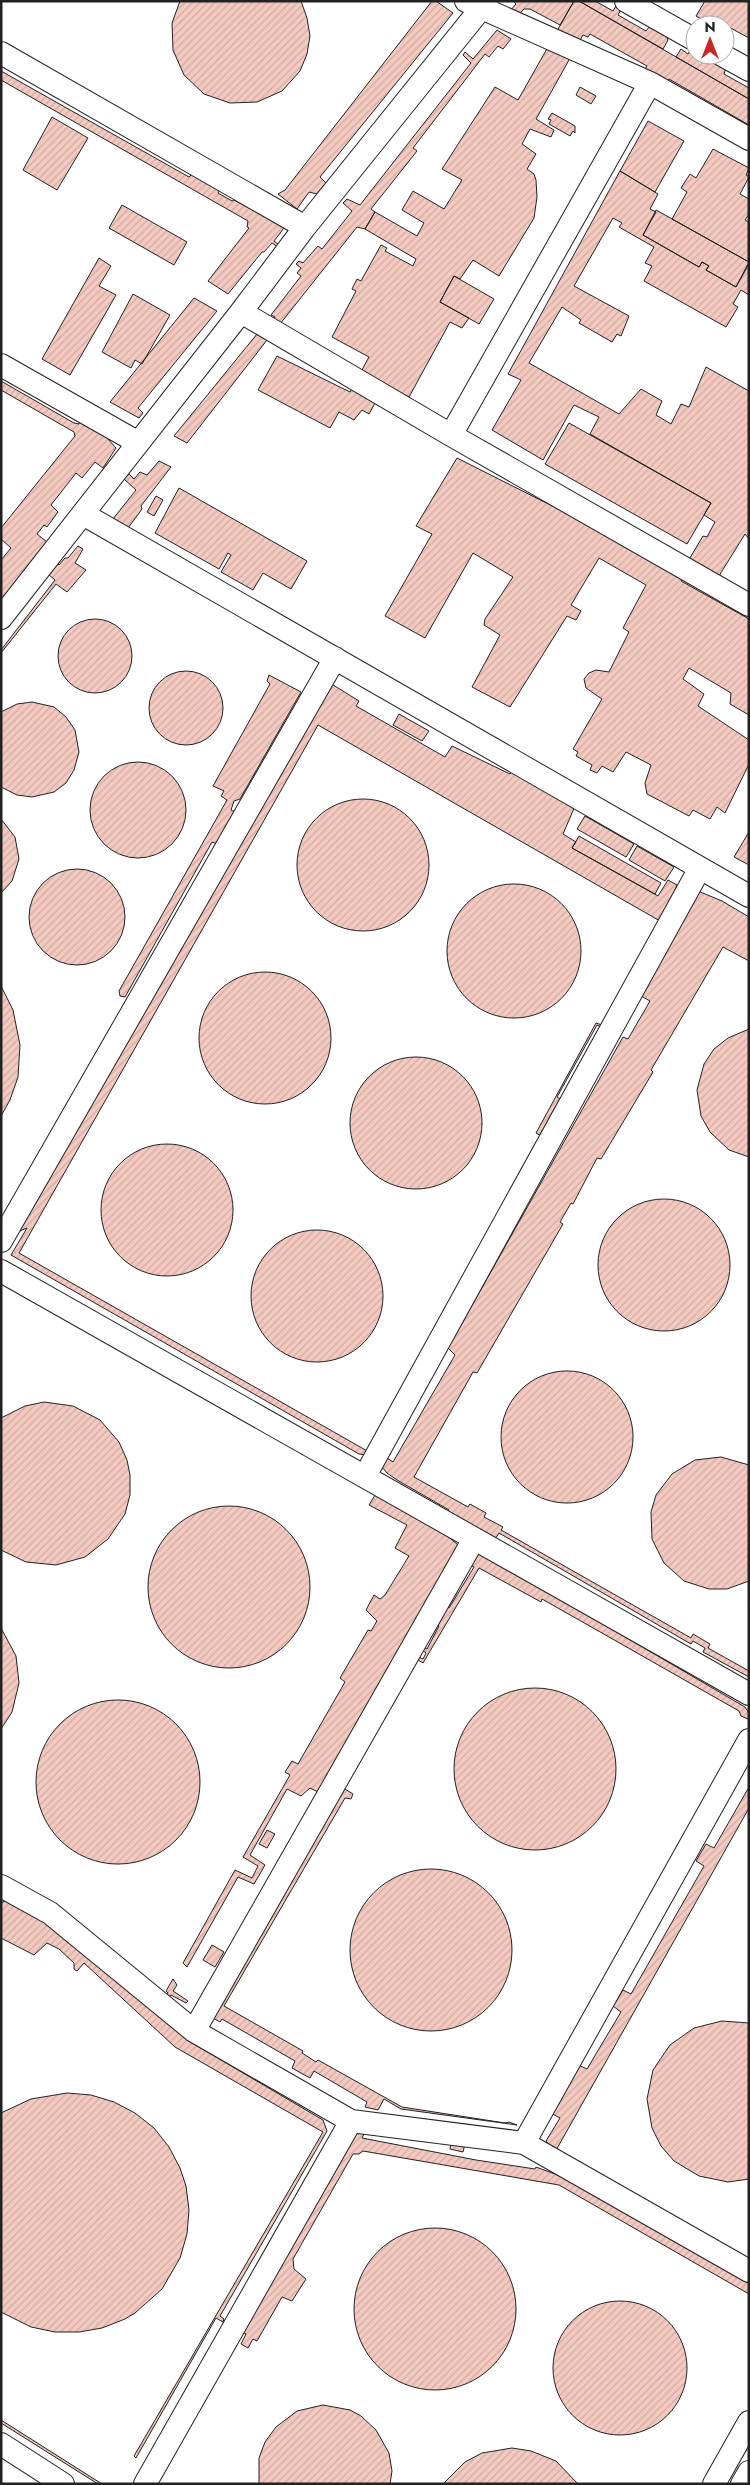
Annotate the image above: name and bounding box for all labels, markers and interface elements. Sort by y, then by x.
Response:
north arrow [685,15,735,65]
text: N [704,17,716,37]

